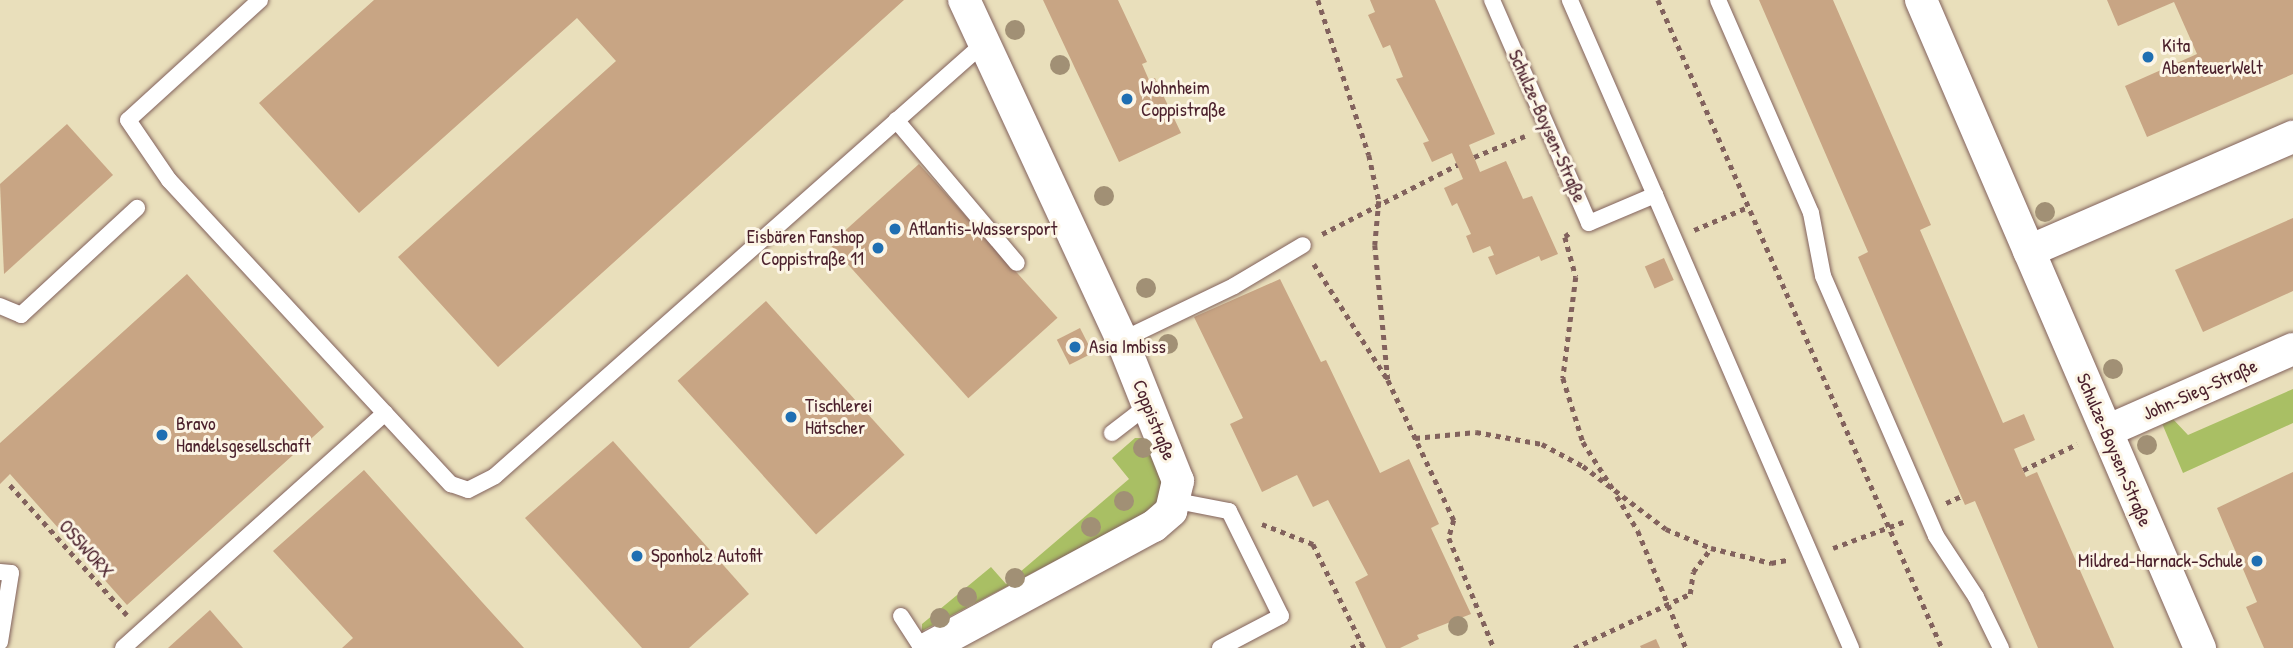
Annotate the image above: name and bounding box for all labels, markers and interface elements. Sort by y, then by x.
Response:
place label: Kita AbenteuerWelt [2162,35,2263,79]
street label: Schulze-Boysen-Straße [1503,46,1591,206]
marker: Kita AbenteuerWelt [2140,49,2156,65]
place label: Wohnheim Coppistraße [1141,77,1226,121]
marker: Wohnheim Coppistraße [1119,91,1135,107]
place label: Atlantis-Wassersport [909,218,1057,240]
marker: Atlantis-Wassersport [887,221,903,237]
place label: Eisbären Fanshop Coppistraße 11 [747,226,864,270]
marker: Eisbären Fanshop Coppistraße 11 [870,240,886,256]
place label: Asia Imbiss [1089,336,1166,358]
marker: Asia Imbiss [1067,339,1083,355]
street label: John-Sieg-Straße [2139,355,2261,425]
street label: Schulze-Boysen-Straße [2071,370,2157,530]
street label: Coppistraße [1128,376,1180,464]
place label: Tischlerei Hätscher [805,395,873,439]
marker: Tischlerei Hätscher [783,409,799,425]
place label: Bravo Handelsgesellschaft [176,413,311,457]
marker: Bravo Handelsgesellschaft [154,427,170,443]
street label: OSSWORX [54,515,118,583]
place label: Sponholz Autofit [651,545,762,567]
marker: Sponholz Autofit [629,548,645,564]
place label: Mildred-Harnack-Schule [2078,550,2243,572]
marker: Mildred-Harnack-Schule [2249,553,2265,569]

